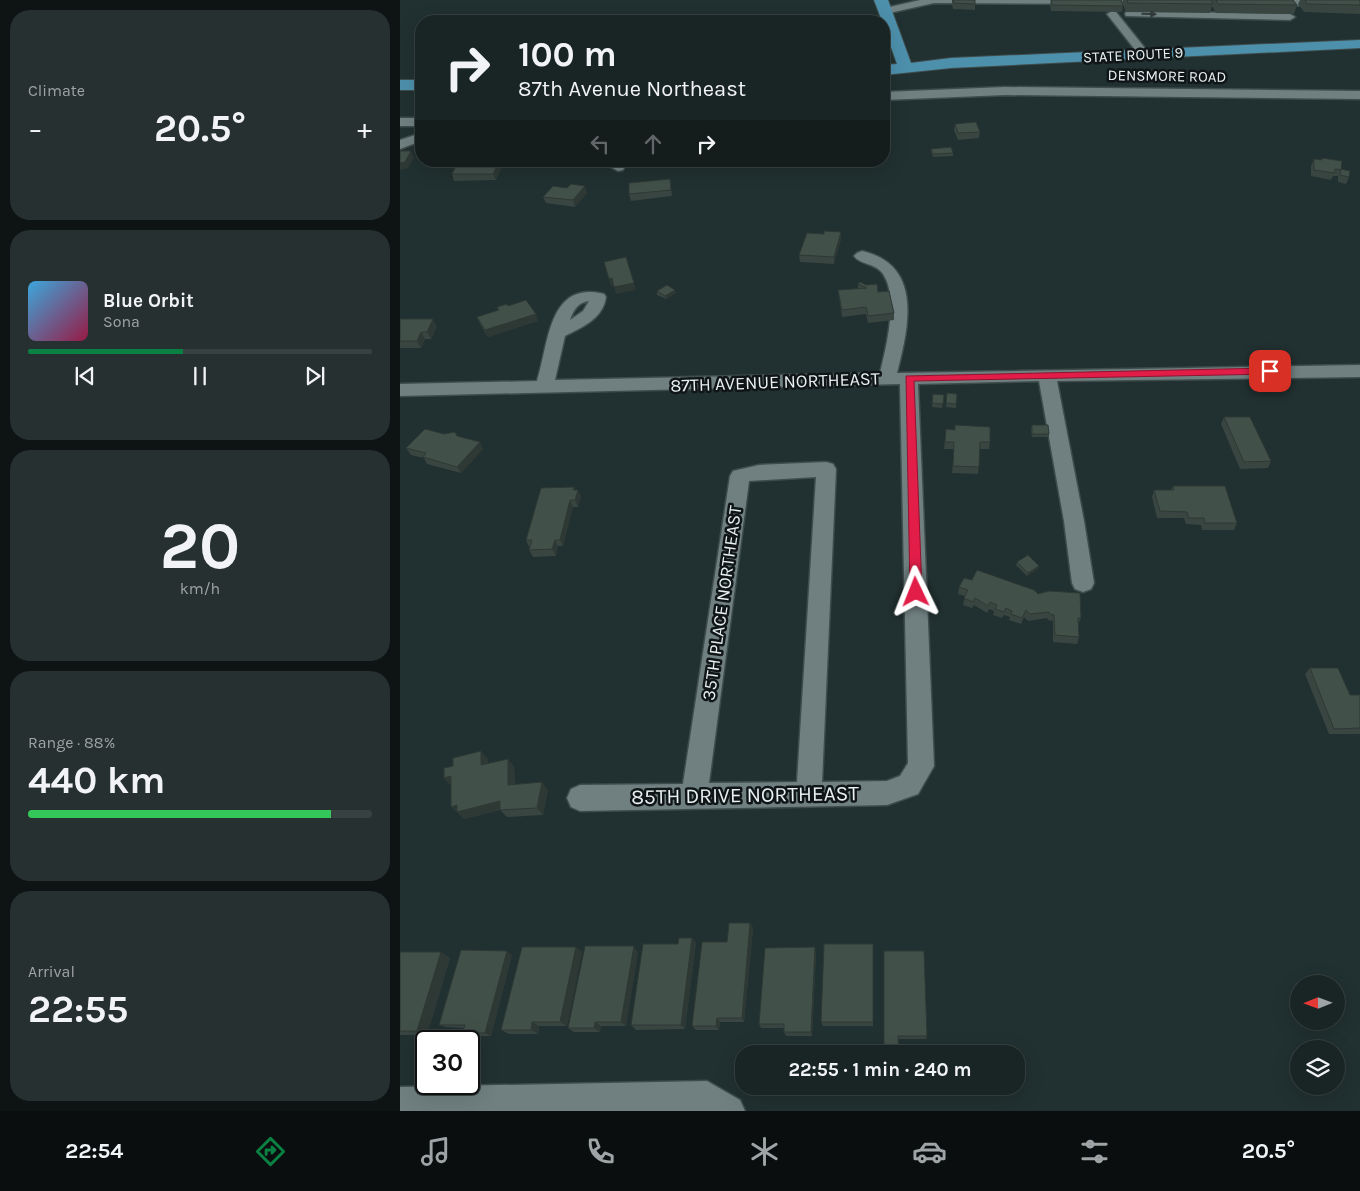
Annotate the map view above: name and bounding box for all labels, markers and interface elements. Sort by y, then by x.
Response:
one-way arrow [1141,11,1157,19]
text: 100 m [518,34,617,75]
icon: right [435,35,500,100]
street label: STATE ROUTE 9 [1082,43,1184,67]
street label: DENSMORE ROAD [1108,66,1226,86]
text: 87th Avenue Northeast [518,76,746,102]
text: Climate [28,81,85,100]
text: 20.5° [154,106,246,151]
text: − [28,112,43,145]
text: + [357,112,372,145]
icon: left [586,130,614,158]
icon: ahead [639,130,667,158]
icon: right [692,130,720,158]
text: Blue Orbit [103,290,194,312]
text: Sona [103,312,140,331]
pin [1249,350,1291,392]
icon: arrive [1256,357,1284,385]
icon: previous [71,362,99,390]
icon: pause [186,362,214,390]
icon: next [301,362,329,390]
street label: 87TH AVENUE NORTHEAST [670,367,880,397]
street label: 35TH PLACE NORTHEAST [697,504,747,702]
text: 20 [160,508,240,584]
position arrow [889,565,941,617]
text: km/h [180,579,220,598]
text: Range · 88% [28,733,115,752]
text: 440 km [28,758,165,803]
street label: 85TH DRIVE NORTHEAST [631,781,860,809]
text: Arrival [28,962,75,981]
north arrow [1290,975,1345,1030]
map controls [1290,975,1345,1095]
text: 22:55 [28,987,128,1032]
speed limit sign: 30 [415,1030,480,1095]
button: layers [1290,1040,1345,1095]
text: 22:55 · 1 min · 240 m [789,1059,971,1081]
icon: directions [253,1134,288,1169]
icon: music [418,1134,453,1169]
icon: phone [583,1134,618,1169]
icon: climate [747,1134,782,1169]
icon: car [912,1134,947,1169]
icon: filters [1077,1134,1112,1169]
text: 22:54 [65,1138,123,1164]
text: 20.5° [1242,1138,1295,1164]

